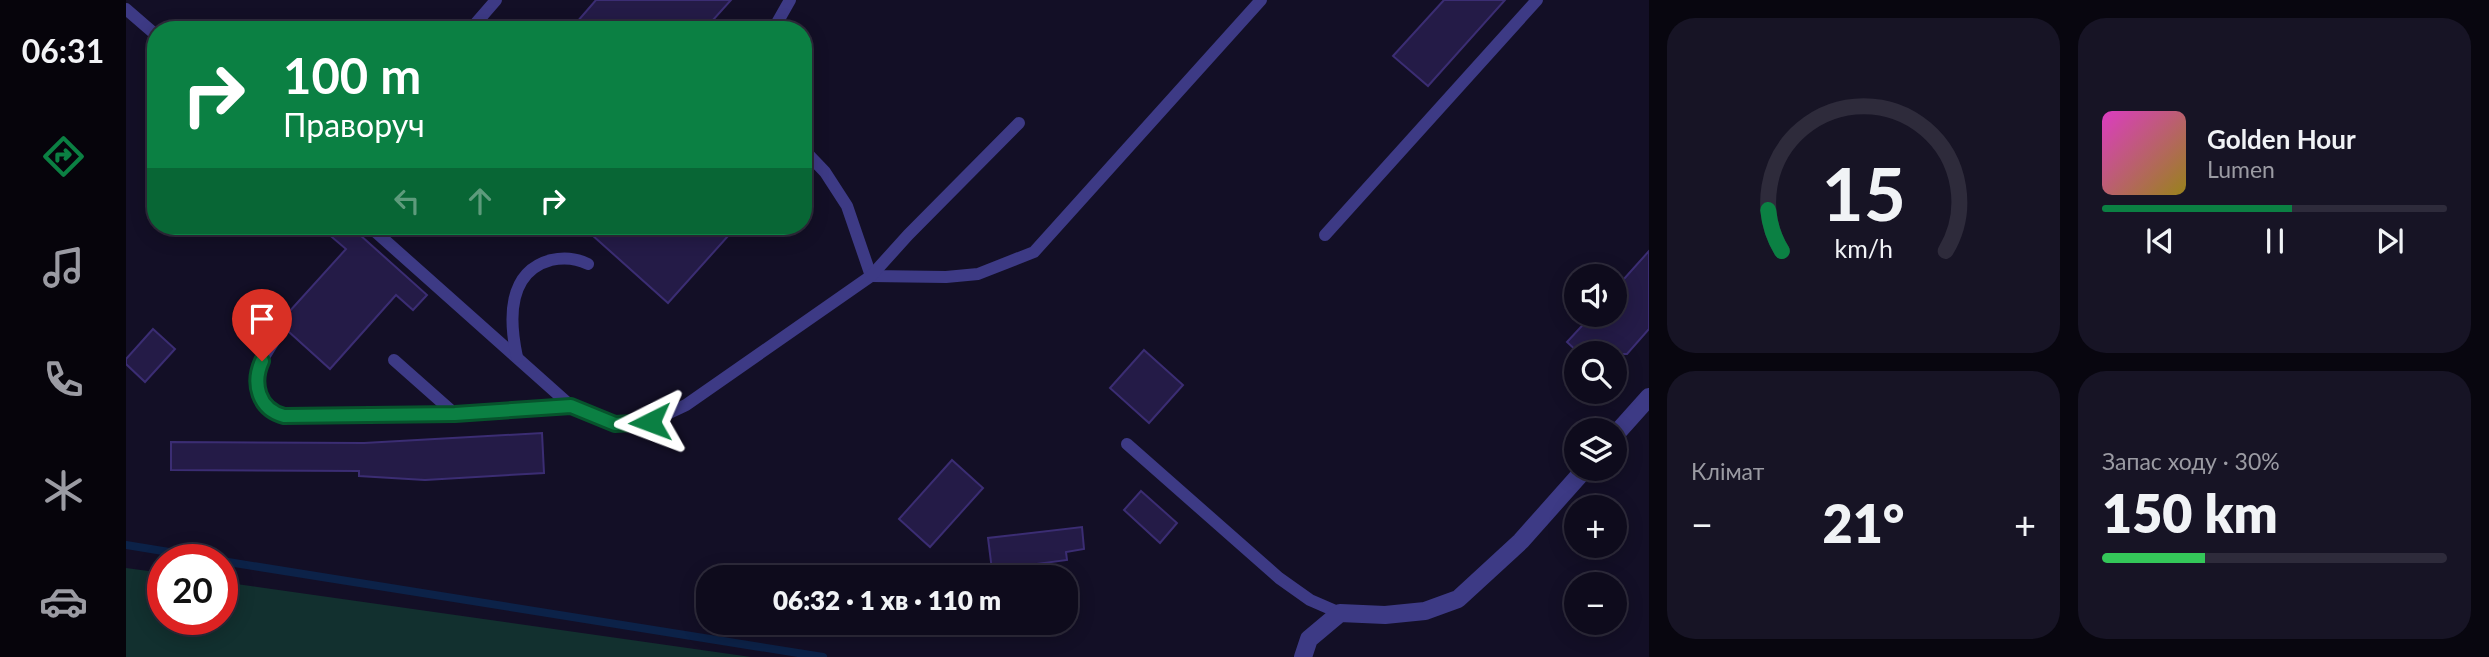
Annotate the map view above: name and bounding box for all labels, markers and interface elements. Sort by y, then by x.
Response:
text: 06:31 [22,31,104,70]
text: 100 m [283,46,421,104]
icon: right [168,49,259,140]
text: Праворуч [283,105,425,144]
text: Golden Hour [2207,123,2356,155]
icon: directions [39,132,88,181]
text: 15 [1821,150,1906,238]
text: Lumen [2207,155,2275,183]
icon: left [388,182,426,220]
icon: ahead [461,182,499,220]
icon: right [534,182,572,220]
icon: previous [2141,222,2179,260]
icon: pause [2256,222,2294,260]
icon: next [2371,222,2409,260]
text: km/h [1834,233,1893,263]
icon: music [39,243,88,292]
map controls [1564,264,1627,635]
button: sound [1564,264,1627,327]
pin [232,289,292,361]
icon: arrive [243,300,281,338]
button: search [1564,341,1627,404]
icon: phone [39,355,88,404]
position arrow [613,385,687,459]
button: layers [1564,418,1627,481]
text: Запас ходу · 30% [2102,447,2280,475]
text: Клімат [1691,457,1764,485]
icon: climate [39,466,88,515]
text: 150 km [2102,482,2278,544]
text: 21° [1823,492,1904,554]
button: + [1564,495,1627,558]
text: − [1691,501,1713,547]
text: + [2014,501,2036,547]
speed limit sign: 20 [147,544,238,635]
button: − [1564,572,1627,635]
icon: car [39,577,88,626]
text: 06:32 · 1 хв · 110 m [773,584,1001,616]

